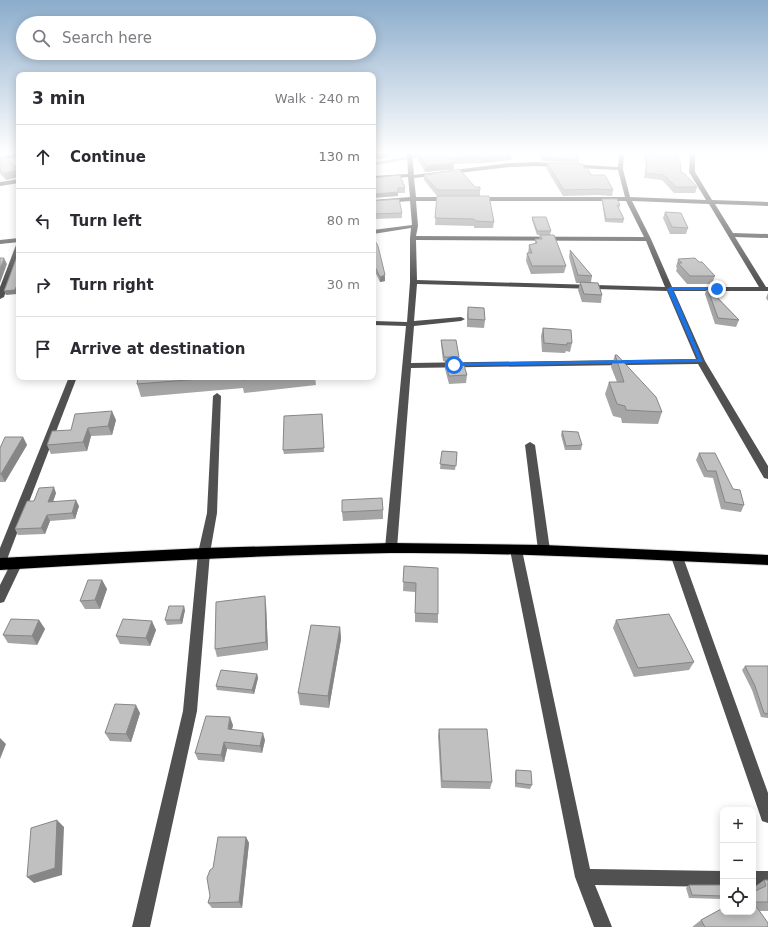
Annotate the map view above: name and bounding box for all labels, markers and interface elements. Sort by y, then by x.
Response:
search box [16,16,376,60]
icon: search [30,27,52,49]
text: Search here [62,29,152,47]
text: 3 min [32,88,85,108]
text: Walk · 240 m [275,91,360,106]
icon: ahead [32,146,54,168]
text: Continue [70,148,146,166]
text: 130 m [318,149,360,164]
icon: left [32,210,54,232]
text: Turn left [70,212,142,230]
text: 80 m [327,213,360,228]
icon: right [32,274,54,296]
text: Turn right [70,276,154,294]
text: 30 m [327,277,360,292]
route end [708,280,726,298]
icon: arrive [32,338,54,360]
text: Arrive at destination [70,340,245,358]
route start [445,356,463,374]
map controls [720,807,756,915]
button: + [720,807,756,843]
button: − [720,843,756,879]
button: locate [720,879,756,915]

